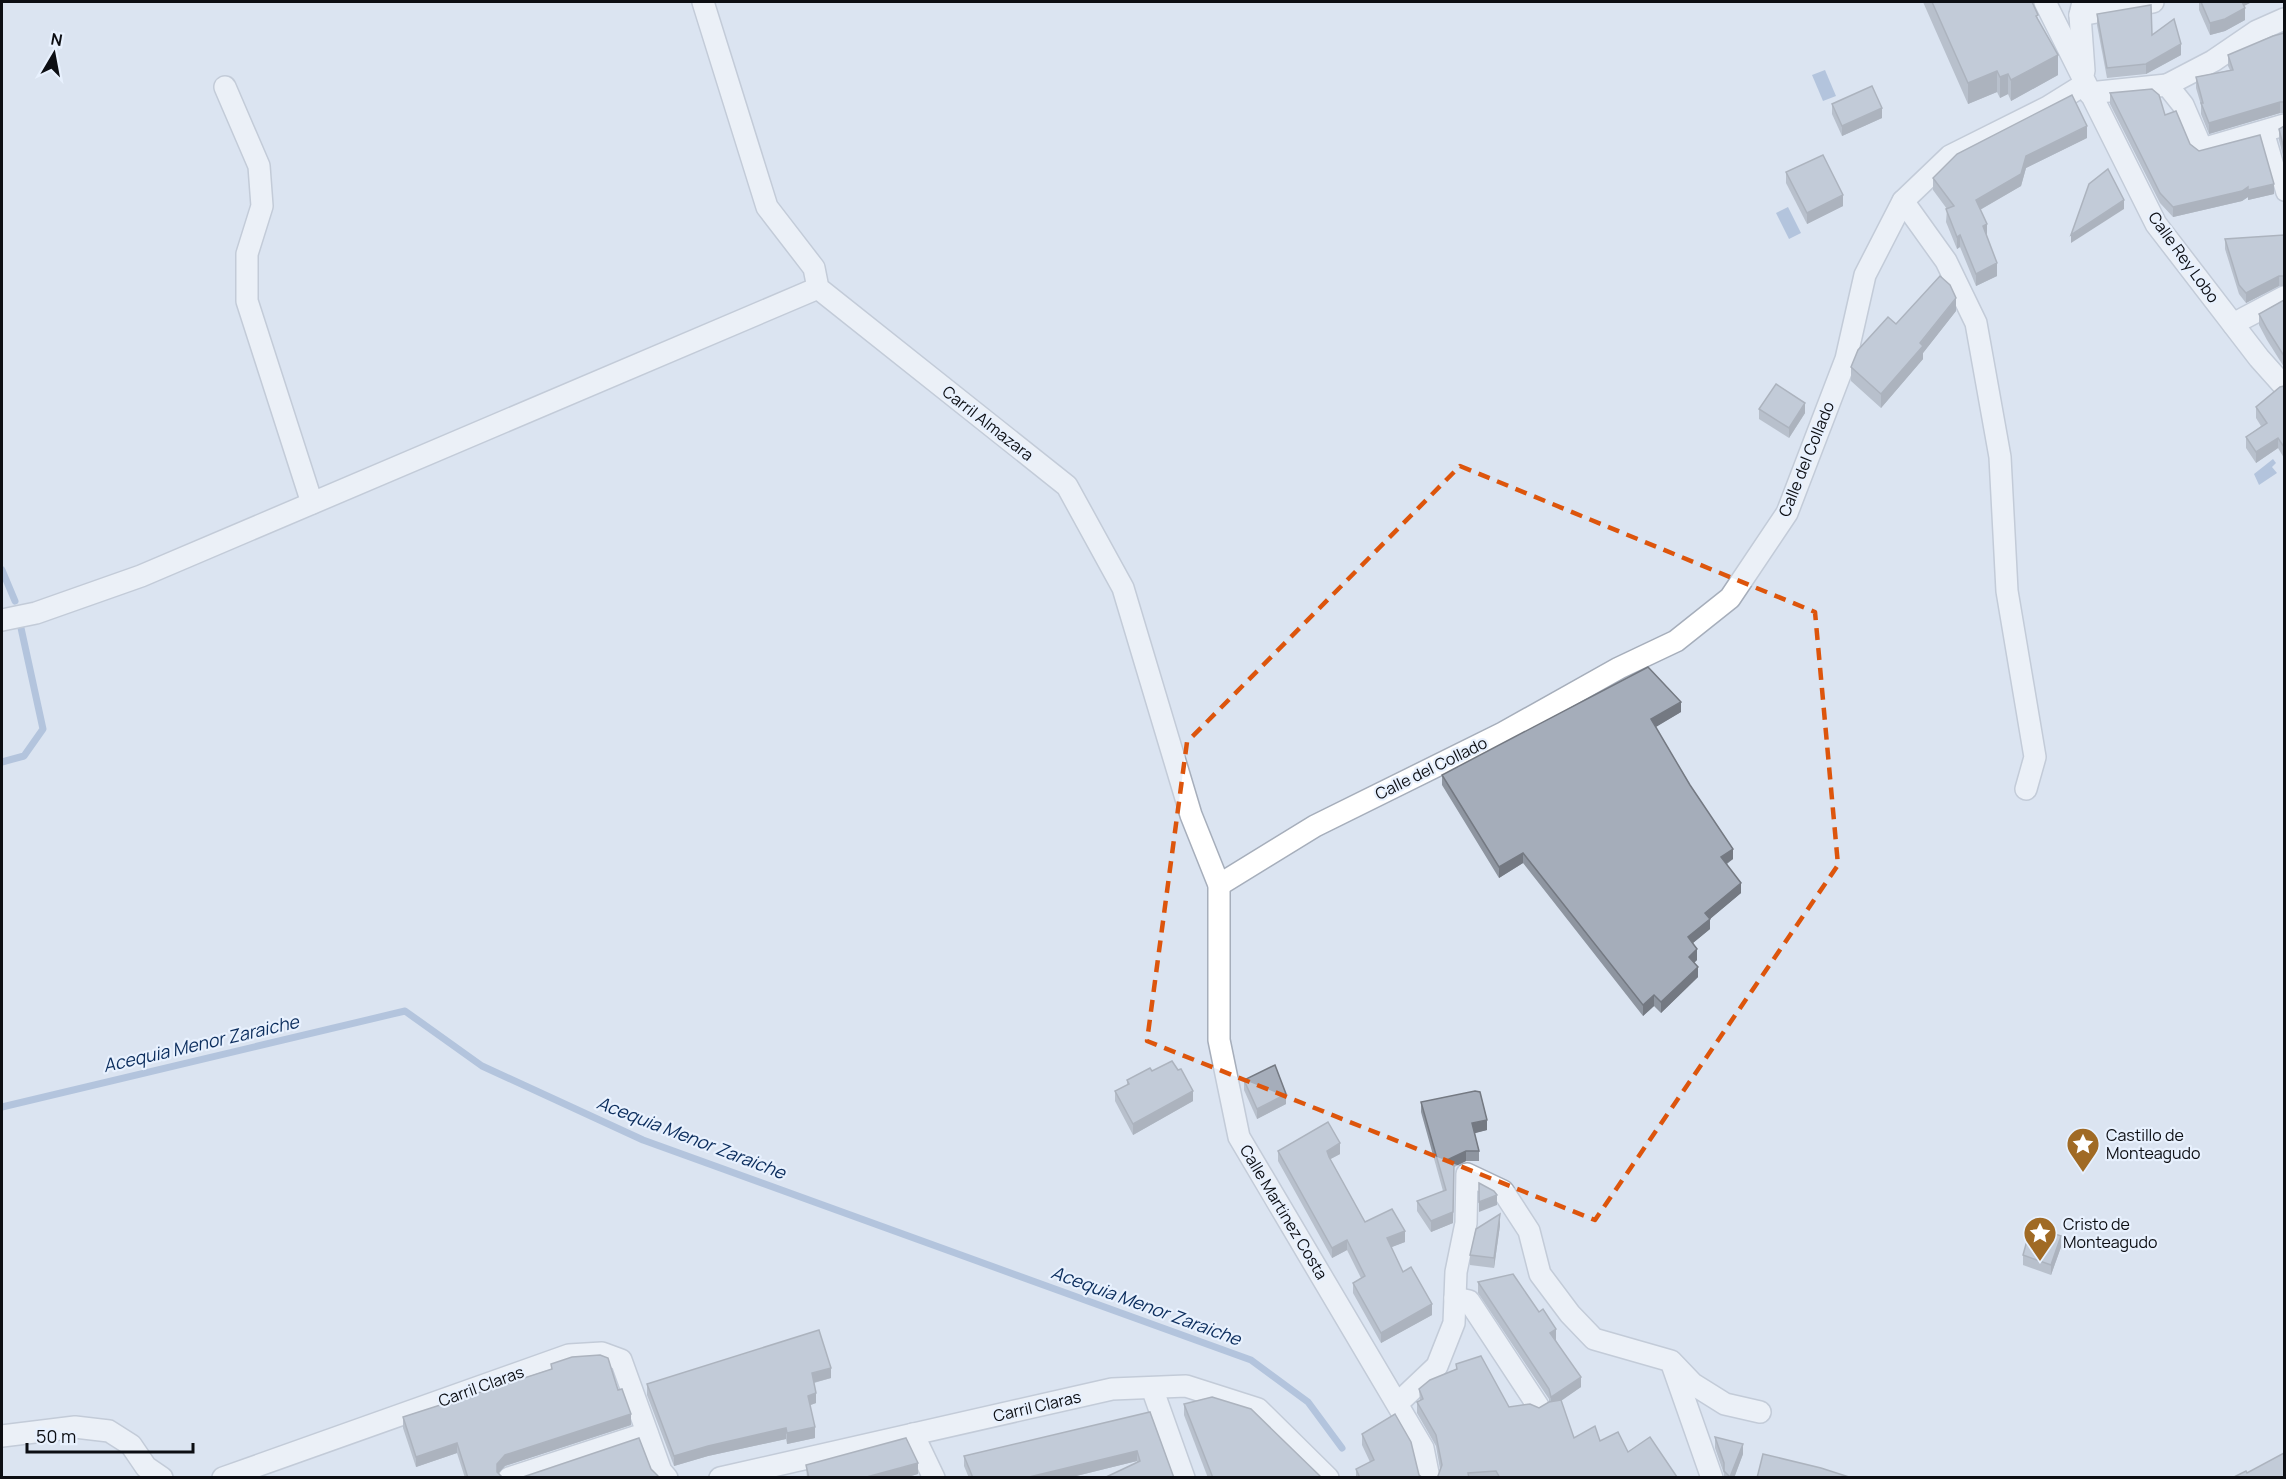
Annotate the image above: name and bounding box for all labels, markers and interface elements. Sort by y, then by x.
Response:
north arrow [24,24,84,84]
text: N [49,27,64,51]
street label: Calle Rey Lobo [2143,207,2225,307]
street label: Carril Almazara [938,380,1038,466]
street label: Calle del Collado [1773,398,1839,520]
street label: Calle del Collado [1371,731,1491,805]
water label: Acequia Menor Zaraiche [101,1008,302,1077]
water label: Acequia Menor Zaraiche [594,1090,790,1185]
place label: Castillo de Monteagudo [2106,1124,2201,1164]
place icon: Castillo de Monteagudo [2065,1126,2101,1173]
street label: Calle Martinez Costa [1235,1141,1333,1283]
place label: Cristo de Monteagudo [2063,1213,2158,1253]
place icon: Cristo de Monteagudo [2022,1215,2058,1262]
water label: Acequia Menor Zaraiche [1048,1260,1246,1351]
street label: Carril Claras [435,1360,527,1412]
street label: Carril Claras [991,1385,1083,1427]
scale bar [27,1416,194,1454]
text: 50 m [36,1424,76,1448]

